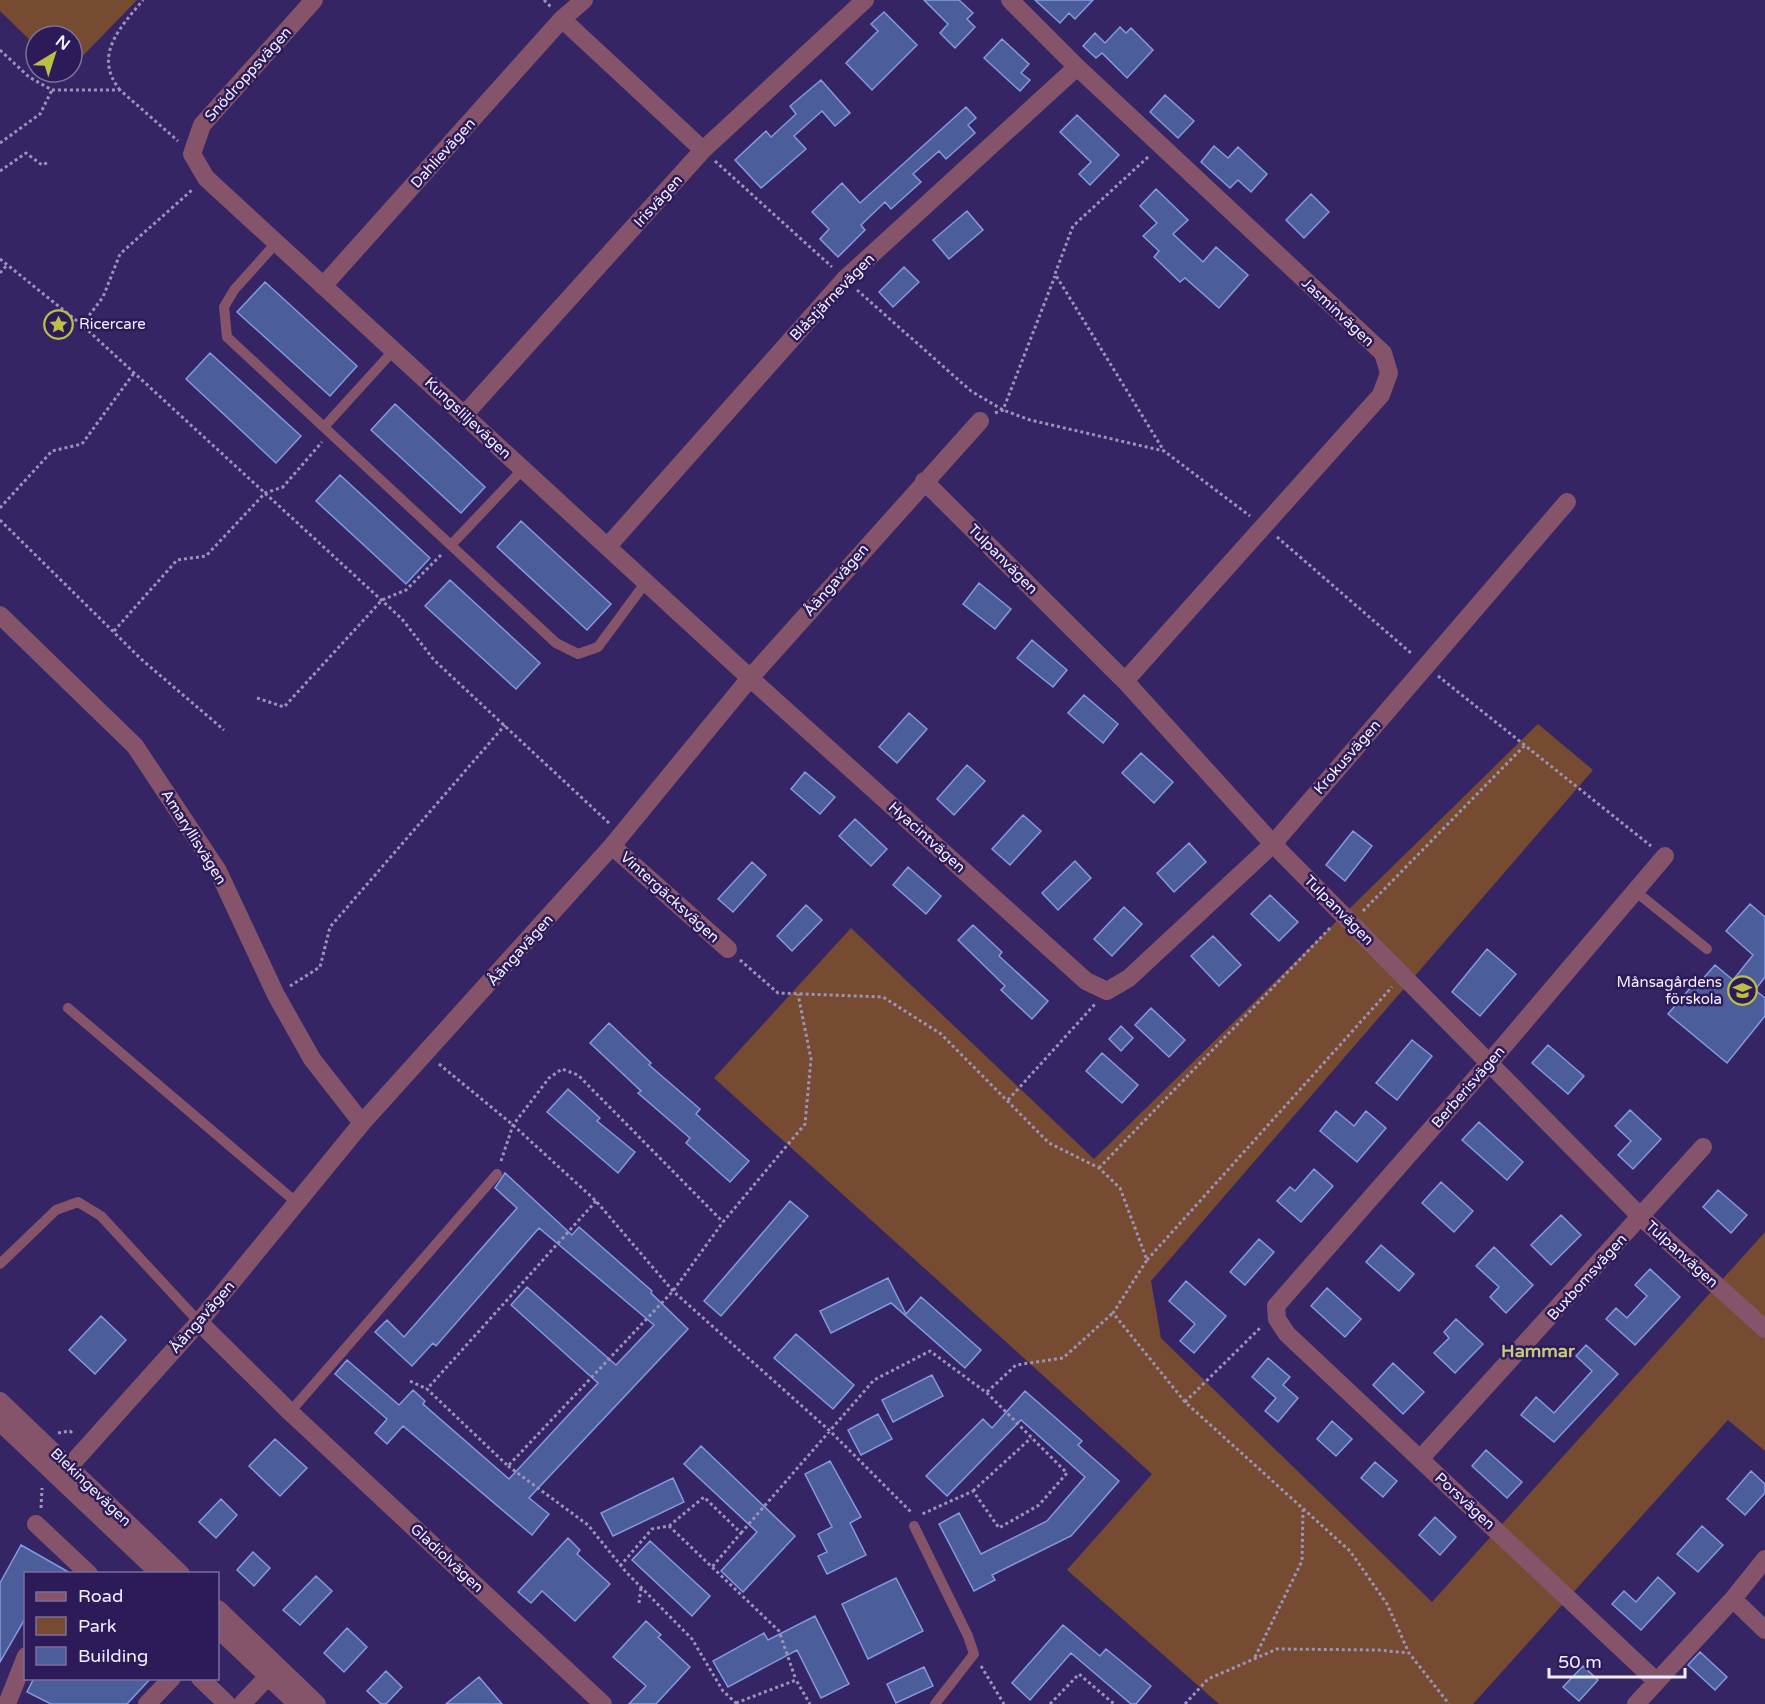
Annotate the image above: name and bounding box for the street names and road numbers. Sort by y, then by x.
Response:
street label: Snödroppsvägen [201,23,295,125]
street label: Dahlievägen [407,114,479,192]
street label: Irisvägen [630,171,686,231]
street label: Blåstjärnevägen [786,250,878,344]
street label: Jasminvägen [1298,274,1378,350]
street label: Kungsliljevägen [421,373,515,463]
street label: Tulpanvägen [964,520,1042,598]
street label: Åängavägen [800,540,872,620]
street label: Krokusvägen [1310,716,1384,798]
street label: Amaryllisvägen [158,786,230,888]
street label: Hyacintvägen [885,798,969,876]
street label: Vintergäcksvägen [617,848,723,946]
street label: Tulpanvägen [1300,871,1378,949]
street label: Åängavägen [483,911,557,989]
street label: Berberisvägen [1428,1042,1508,1132]
street label: Tulpanvägen [1642,1217,1722,1291]
street label: Buxbomsvägen [1543,1230,1631,1324]
street label: Åängavägen [166,1277,238,1357]
street label: Blekingevägen [47,1444,135,1530]
street label: Porsvägen [1431,1469,1499,1533]
street label: Gladiolvägen [407,1520,487,1596]

